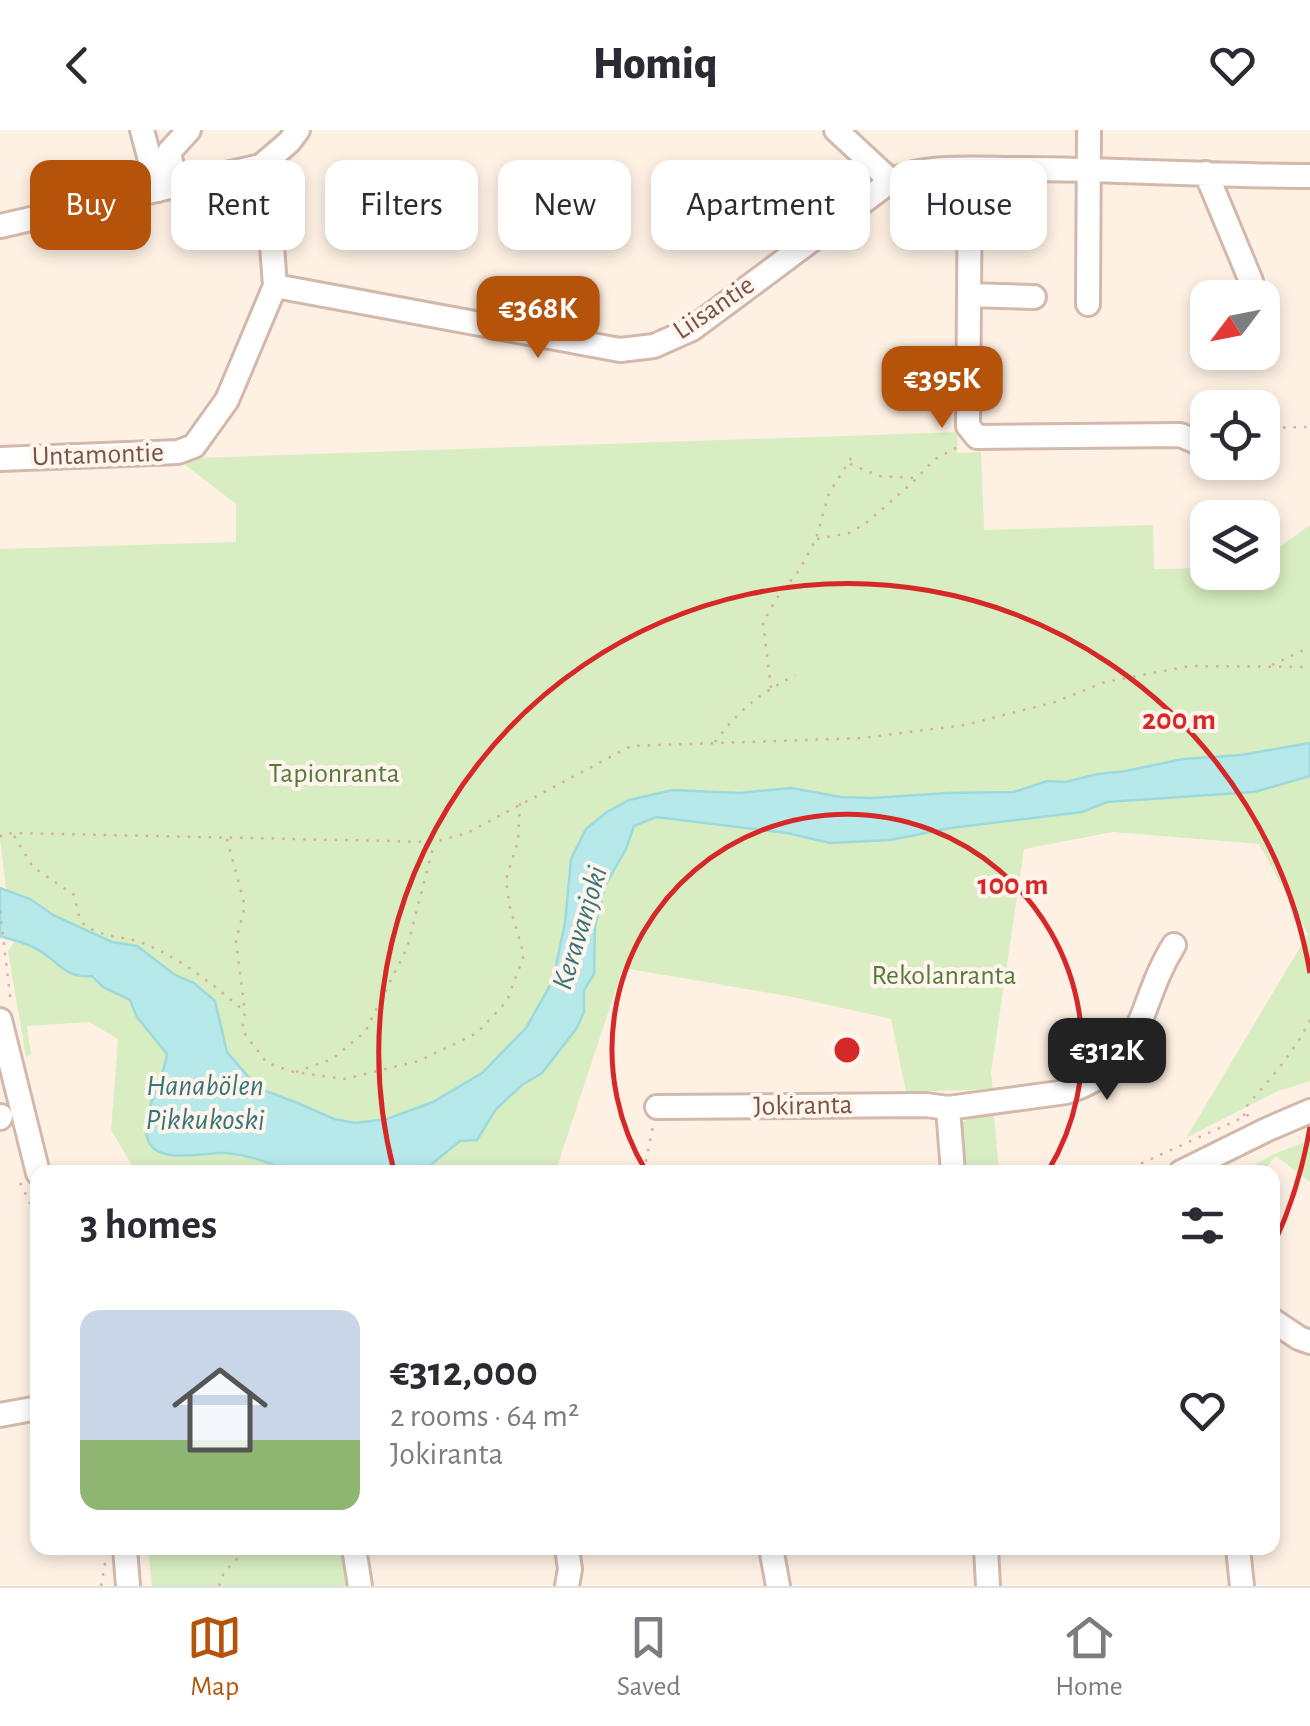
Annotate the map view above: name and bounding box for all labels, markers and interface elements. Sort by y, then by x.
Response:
icon: back [50,38,105,93]
icon: heart [1205,38,1260,93]
text: Homiq [592,42,718,87]
chip: Buy [30,160,151,250]
chip: Rent [171,160,305,250]
chip: Filters [325,160,478,250]
chip: New [498,160,631,250]
chip: Apartment [651,160,870,250]
chip: House [890,160,1047,250]
street label: Liisantie [668,271,760,345]
pin: €368K [468,276,608,361]
north arrow [1190,280,1280,370]
map controls [1190,280,1280,590]
text: €368K [499,292,577,324]
pin: €395K [872,346,1012,431]
text: €395K [904,362,980,394]
button: locate [1190,390,1280,480]
street label: Untamontie [32,439,164,471]
button: layers [1190,500,1280,590]
text: 200 m [1142,705,1216,735]
park label: Tapionranta [268,760,400,788]
water label: Keravanjoki [547,863,613,993]
text: 100 m [978,870,1048,900]
park label: Rekolanranta [872,962,1017,990]
pin: €312K [1037,1018,1177,1103]
centre of rings [829,1032,865,1068]
text: €312K [1070,1034,1144,1066]
water label: Hanabölen Pikkukoski [145,1071,265,1135]
street label: Jokiranta [753,1091,853,1121]
icon: filters [1175,1198,1230,1253]
text: 3 homes [80,1204,217,1246]
icon: home [160,1350,280,1470]
text: €312,000 [390,1351,538,1393]
icon: heart [1175,1383,1230,1438]
text: 2 rooms · 64 m² [390,1400,579,1432]
text: Jokiranta [390,1438,503,1470]
tab: Map [187,1610,242,1704]
tab: Saved [617,1610,681,1704]
tab: Home [1055,1610,1123,1704]

